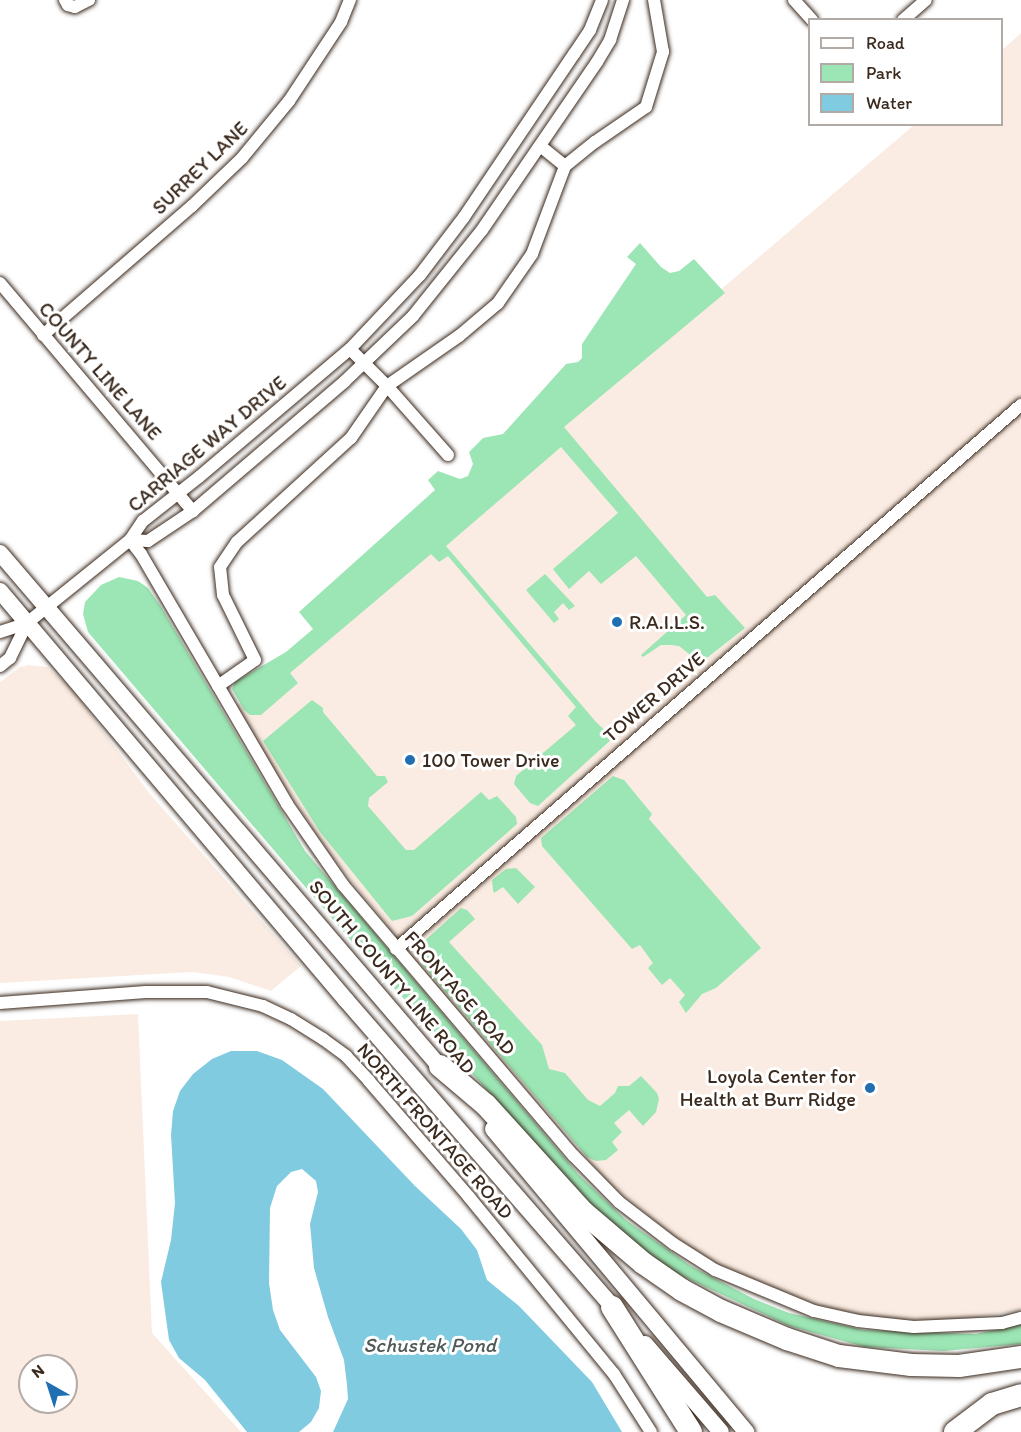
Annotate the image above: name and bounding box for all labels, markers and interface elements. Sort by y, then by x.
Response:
legend [808,18,1003,126]
text: Road [866,32,905,54]
text: Park [866,62,901,84]
text: Water [866,92,912,114]
street label: SURREY LANE [147,116,253,220]
street label: COUNTY LINE LANE [33,297,167,445]
street label: CARRIAGE WAY DRIVE [123,371,291,517]
place label: R.A.I.L.S. [629,610,705,634]
marker: R.A.I.L.S. [610,615,624,629]
street label: TOWER DRIVE [598,646,710,748]
place label: 100 Tower Drive [422,748,560,772]
marker: 100 Tower Drive [403,753,417,767]
street label: SOUTH COUNTY LINE ROAD [303,874,481,1080]
street label: FRONTAGE ROAD [400,926,520,1060]
street label: NORTH FRONTAGE ROAD [352,1038,518,1224]
place label: Loyola Center for Health at Burr Ridge [680,1064,856,1111]
marker: Loyola Center for Health at Burr Ridge [861,1079,879,1097]
water label: Schustek Pond [364,1332,496,1358]
north arrow [18,1354,78,1414]
text: N [27,1360,48,1382]

